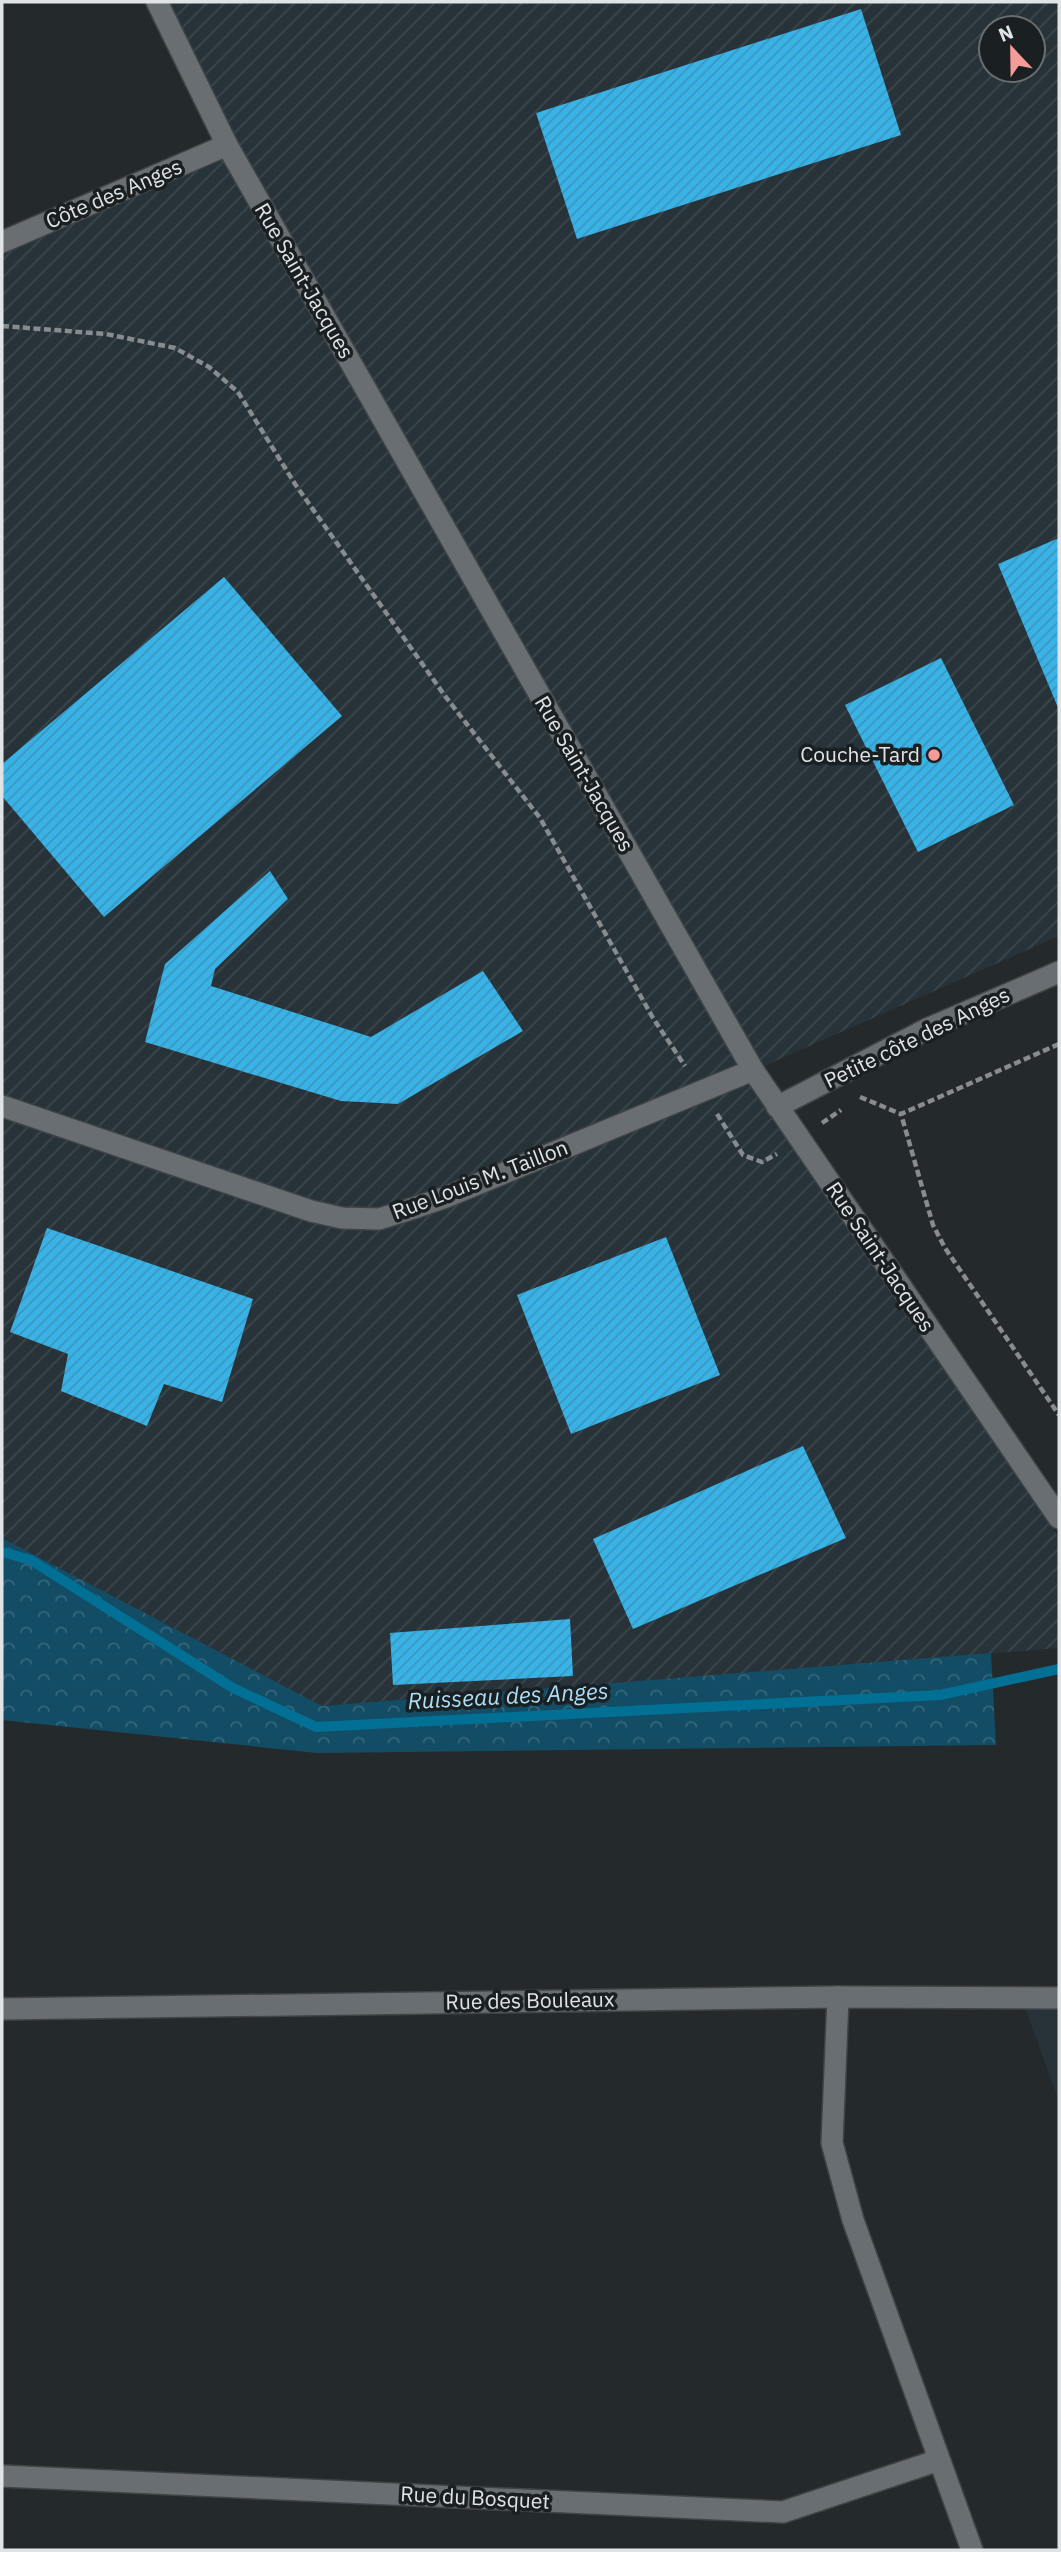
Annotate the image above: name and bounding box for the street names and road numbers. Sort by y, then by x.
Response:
street label: Côte des Anges [41,152,186,234]
street label: Rue Saint-Jacques [249,198,361,363]
street label: Rue Saint-Jacques [529,691,641,856]
street label: Petite côte des Anges [819,980,1014,1094]
street label: Rue Louis M. Taillon [388,1133,571,1225]
street label: Rue Saint-Jacques [820,1176,941,1337]
street label: Rue des Bouleaux [445,1985,615,2015]
street label: Rue du Bosquet [400,2479,550,2515]

